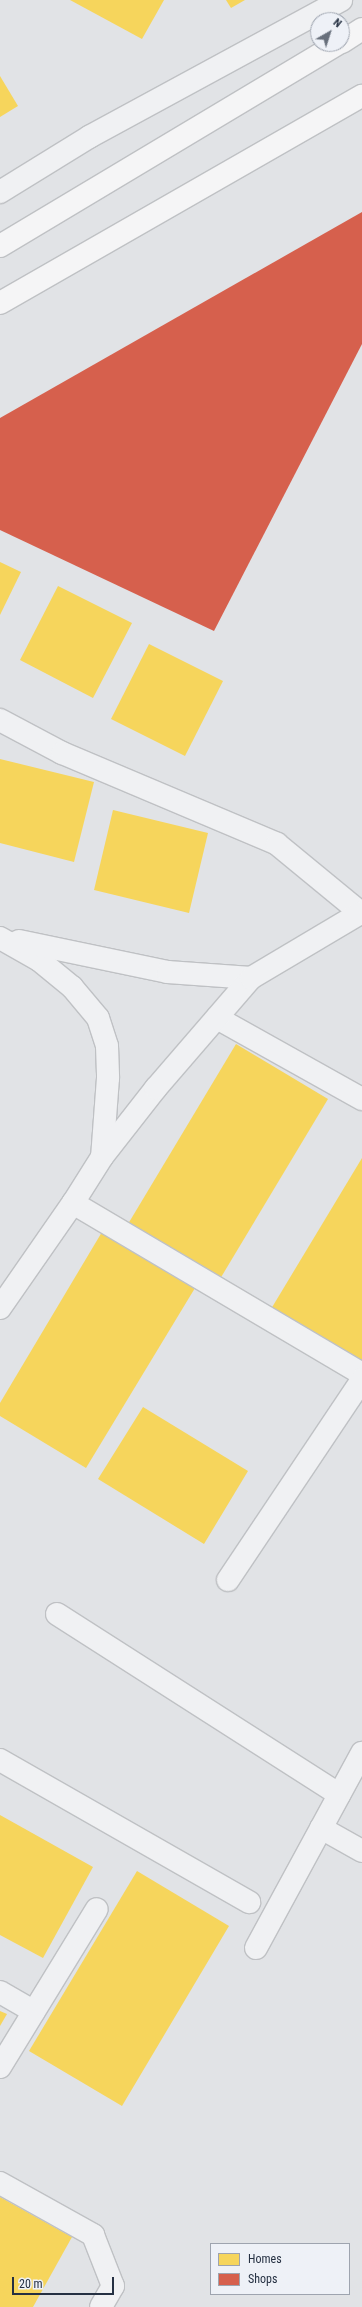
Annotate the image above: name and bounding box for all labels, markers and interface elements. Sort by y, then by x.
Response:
north arrow [310,12,350,52]
text: N [331,16,344,30]
legend [210,2243,350,2295]
text: Homes [248,2252,282,2266]
scale bar [14,2269,116,2295]
text: Shops [248,2272,277,2286]
text: 20 m [19,2277,43,2291]

